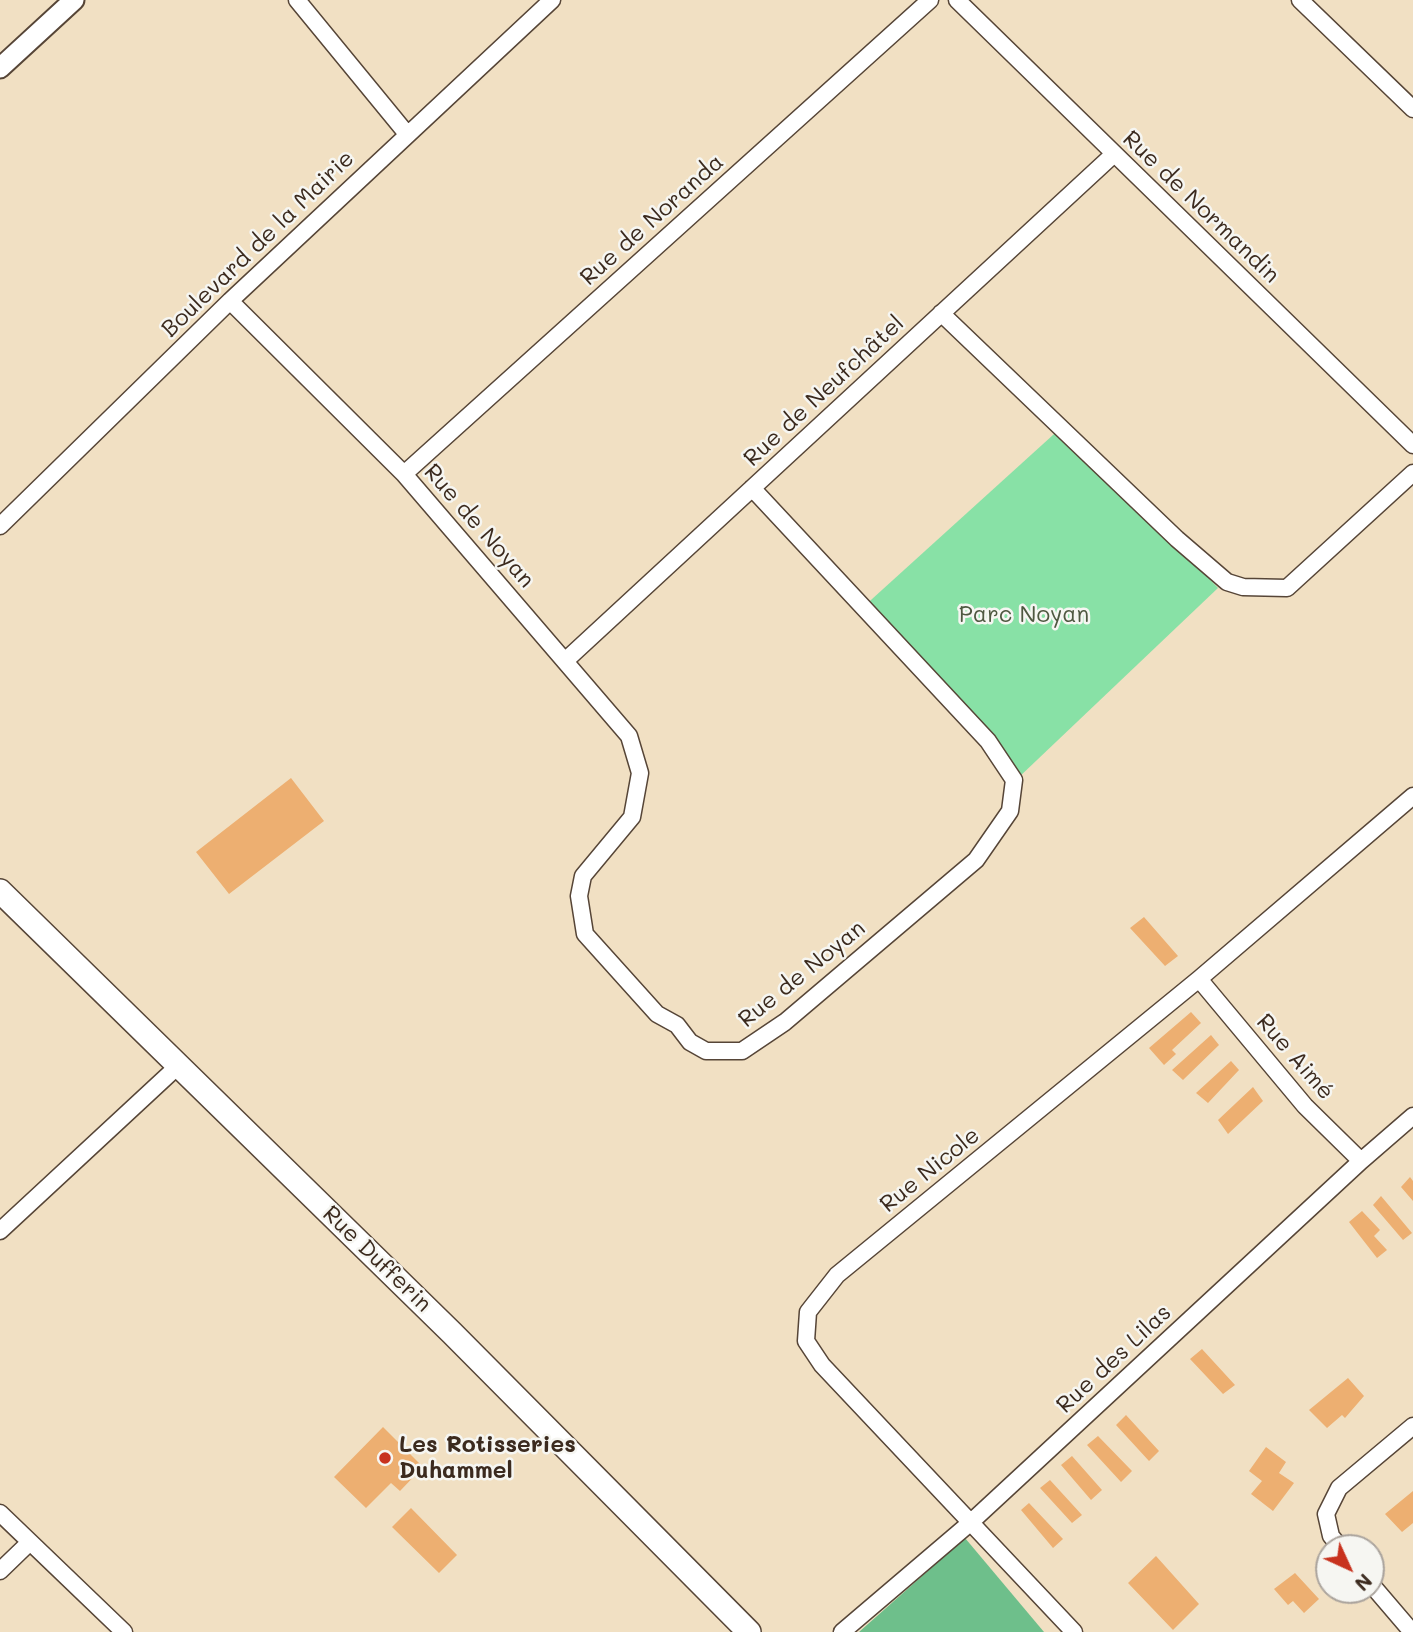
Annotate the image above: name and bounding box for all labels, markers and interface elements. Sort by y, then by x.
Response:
street label: Rue de Normandin [1117,125,1285,289]
street label: Boulevard de la Mairie [156,145,360,343]
street label: Rue de Noranda [575,148,729,292]
street label: Rue de Neufchâtel [738,310,910,472]
street label: Rue de Noyan [418,459,540,593]
park label: Parc Noyan [959,601,1089,629]
street label: Rue de Noyan [733,915,871,1033]
street label: Rue Aimé [1250,1009,1340,1105]
street label: Rue Nicole [875,1121,985,1219]
street label: Rue Dufferin [317,1200,437,1318]
street label: Rue des Lilas [1051,1299,1177,1419]
place label: Les Rotisseries Duhammel [399,1431,576,1485]
marker: Les Rotisseries Duhammel [377,1450,393,1466]
north arrow [1315,1534,1385,1604]
text: N [1350,1569,1378,1597]

